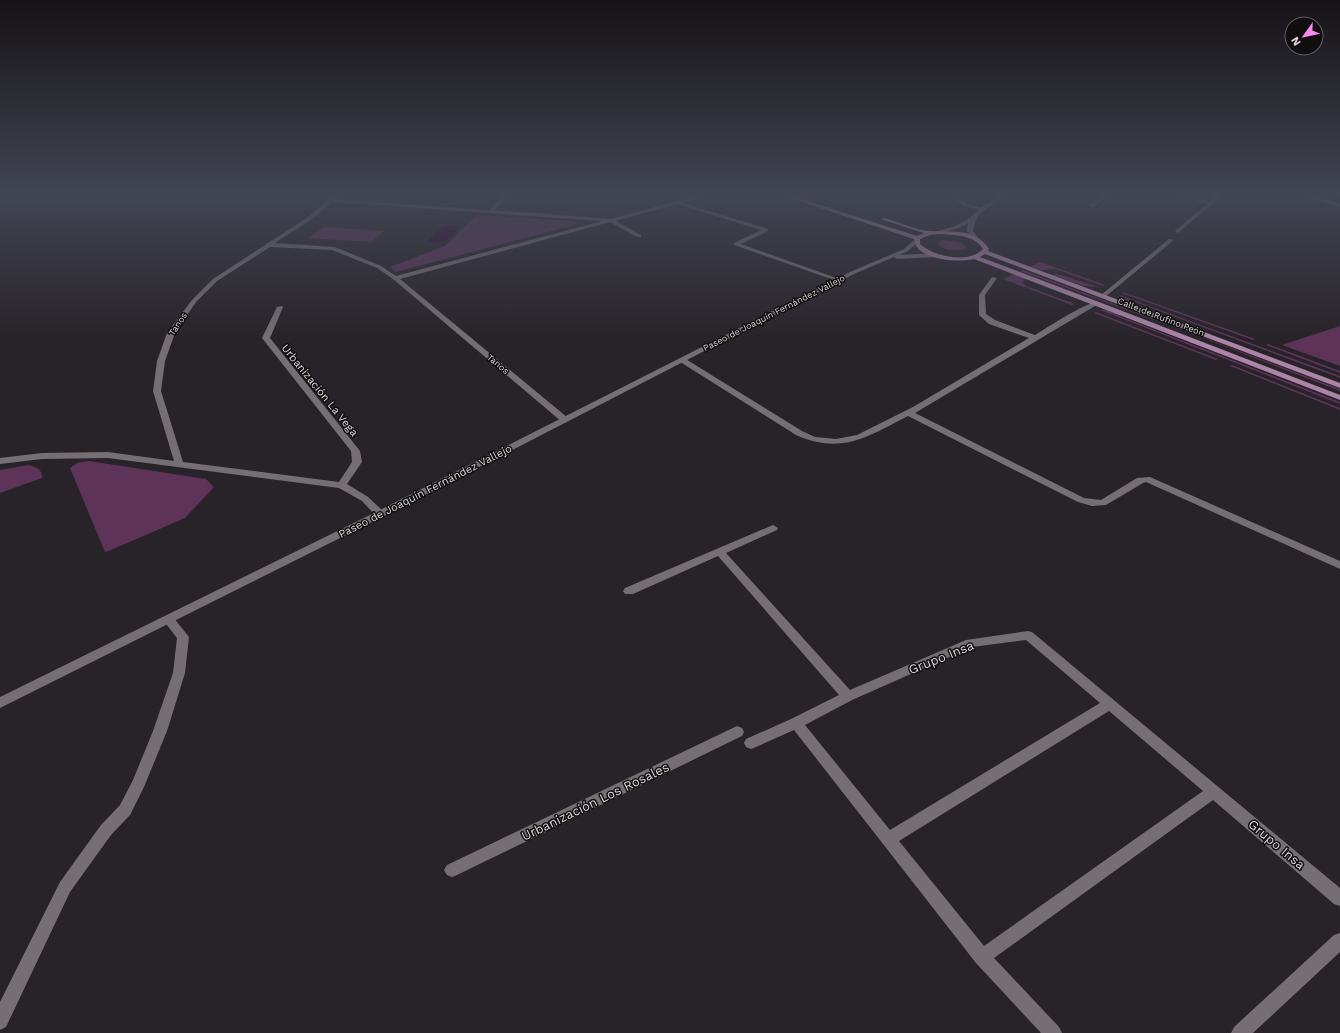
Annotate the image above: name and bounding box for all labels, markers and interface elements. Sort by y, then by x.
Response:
north arrow [1284,16,1324,56]
text: N [1288,34,1304,48]
street label: Paseo de Joaquín Fernández Vallejo [701,273,847,353]
street label: Calle de Rufino Peón [1116,296,1206,338]
street label: Tanos [167,310,189,337]
street label: Urbanización La Vega [279,342,361,439]
street label: Tanos [485,352,511,376]
street label: Paseo de Joaquín Fernández Vallejo [336,442,514,541]
street label: Grupo Insa [906,637,977,677]
street label: Urbanización Los Rosales [519,759,672,844]
street label: Grupo Insa [1245,816,1308,873]

